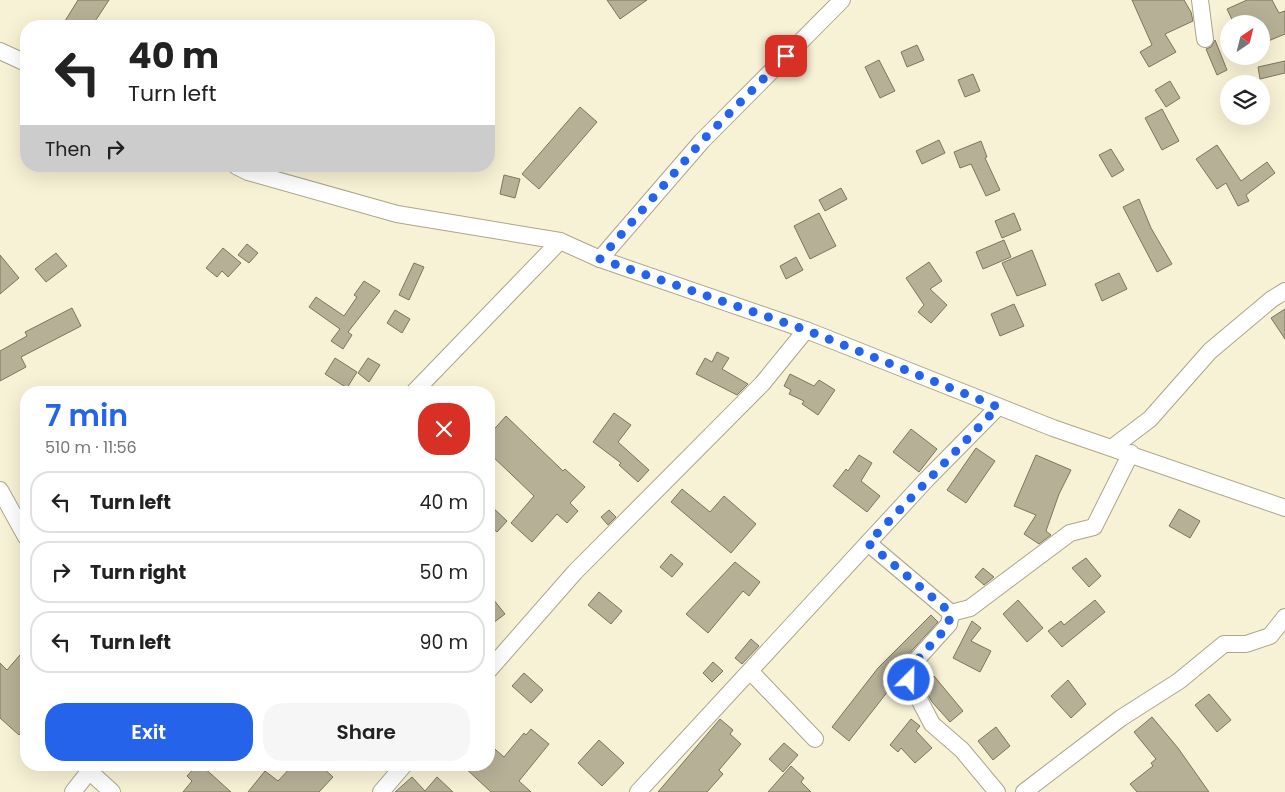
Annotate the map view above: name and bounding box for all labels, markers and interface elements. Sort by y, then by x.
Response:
north arrow [1220,15,1270,65]
map controls [1220,15,1270,125]
text: 40 m [128,31,219,80]
pin [765,35,807,77]
icon: left [45,40,110,105]
icon: arrive [772,42,800,70]
button: layers [1220,75,1270,125]
text: Turn left [128,78,216,109]
icon: right [101,135,129,163]
text: Then [45,136,91,163]
text: 7 min [45,394,128,437]
button: close [418,403,470,455]
text: 510 m · 11:56 [45,436,137,459]
icon: left [47,488,75,516]
text: Turn left [90,489,171,516]
text: 40 m [419,489,468,516]
icon: right [47,558,75,586]
text: Turn right [90,559,186,586]
text: 50 m [419,559,468,586]
icon: left [47,628,75,656]
text: Turn left [90,629,171,656]
text: 90 m [419,629,468,656]
position arrow [882,653,934,705]
button: Exit [45,703,253,761]
button: Share [263,703,470,761]

